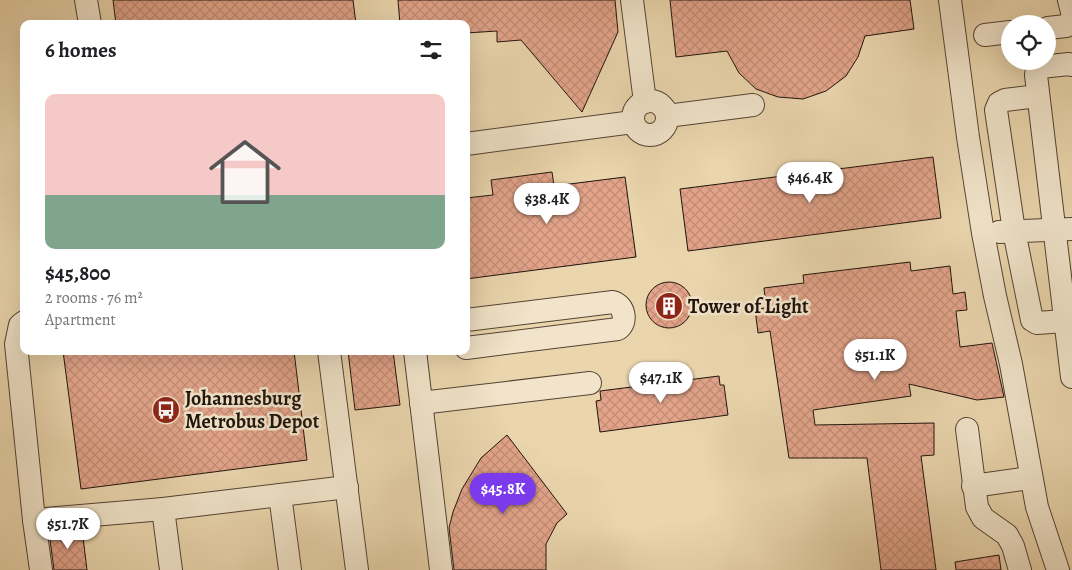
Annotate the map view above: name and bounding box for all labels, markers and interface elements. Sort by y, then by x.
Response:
map controls [1001,15,1056,70]
button: locate [1001,15,1056,70]
text: 6 homes [45,36,117,64]
icon: filters [417,36,445,64]
icon: home [200,127,290,217]
pin: $46.4K [769,162,851,204]
text: $46.4K [788,167,832,189]
pin: $38.4K [506,182,588,225]
text: $38.4K [525,188,569,210]
text: $45,800 [45,259,110,287]
text: 2 rooms · 76 m² [45,287,143,309]
building icon: Tower of Light [654,291,684,321]
place label: Tower of Light [688,293,809,320]
text: Apartment [45,309,116,331]
pin: $51.1K [834,338,916,381]
text: $51.1K [855,344,895,366]
pin: $47.1K [620,362,702,404]
text: $47.1K [640,367,682,389]
place label: Johannesburg Metrobus Depot [185,385,320,435]
bus stop icon: Johannesburg Metrobus Depot [151,395,181,425]
pin: $45.8K [462,472,544,515]
text: $45.8K [481,478,525,500]
pin: $51.7K [27,508,109,550]
text: $51.7K [47,513,89,535]

